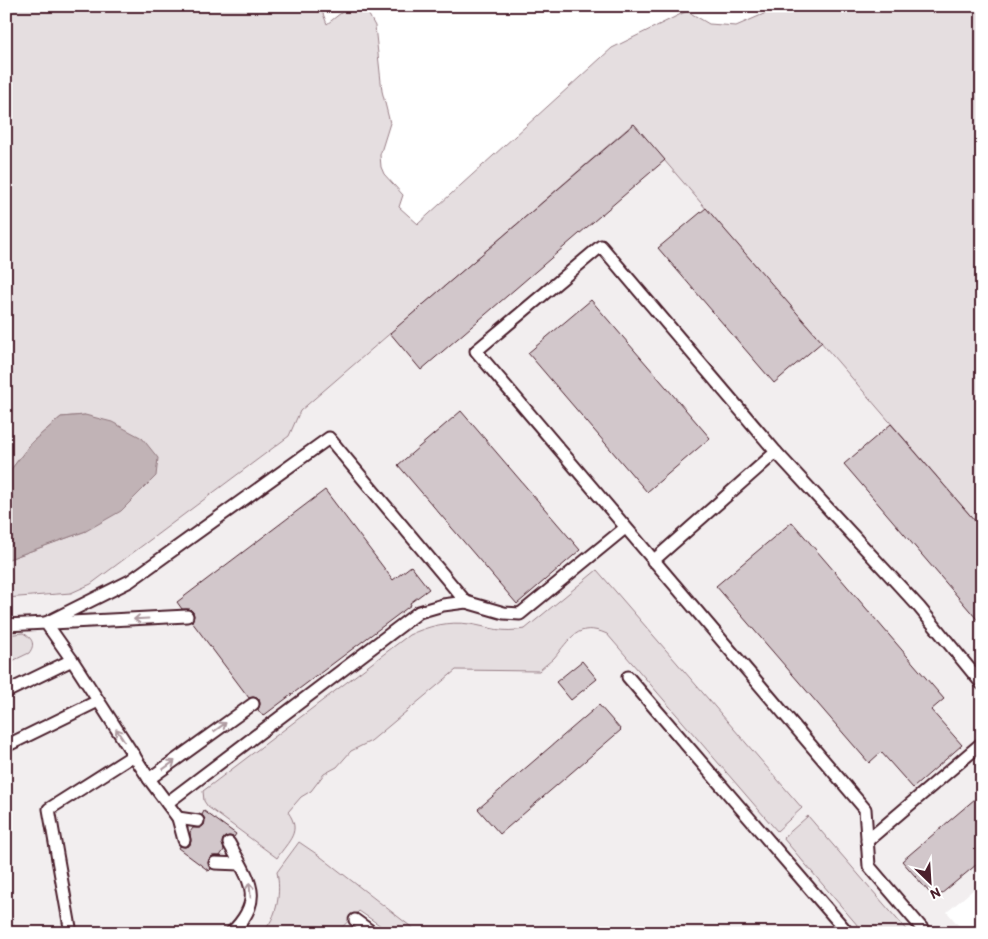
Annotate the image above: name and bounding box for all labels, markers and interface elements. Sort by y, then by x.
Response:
one-way arrow [133,614,149,623]
one-way arrow [213,722,227,732]
one-way arrow [115,728,125,742]
one-way arrow [162,760,176,770]
north arrow [906,856,956,906]
one-way arrow [246,883,255,899]
text: N [927,884,943,903]

